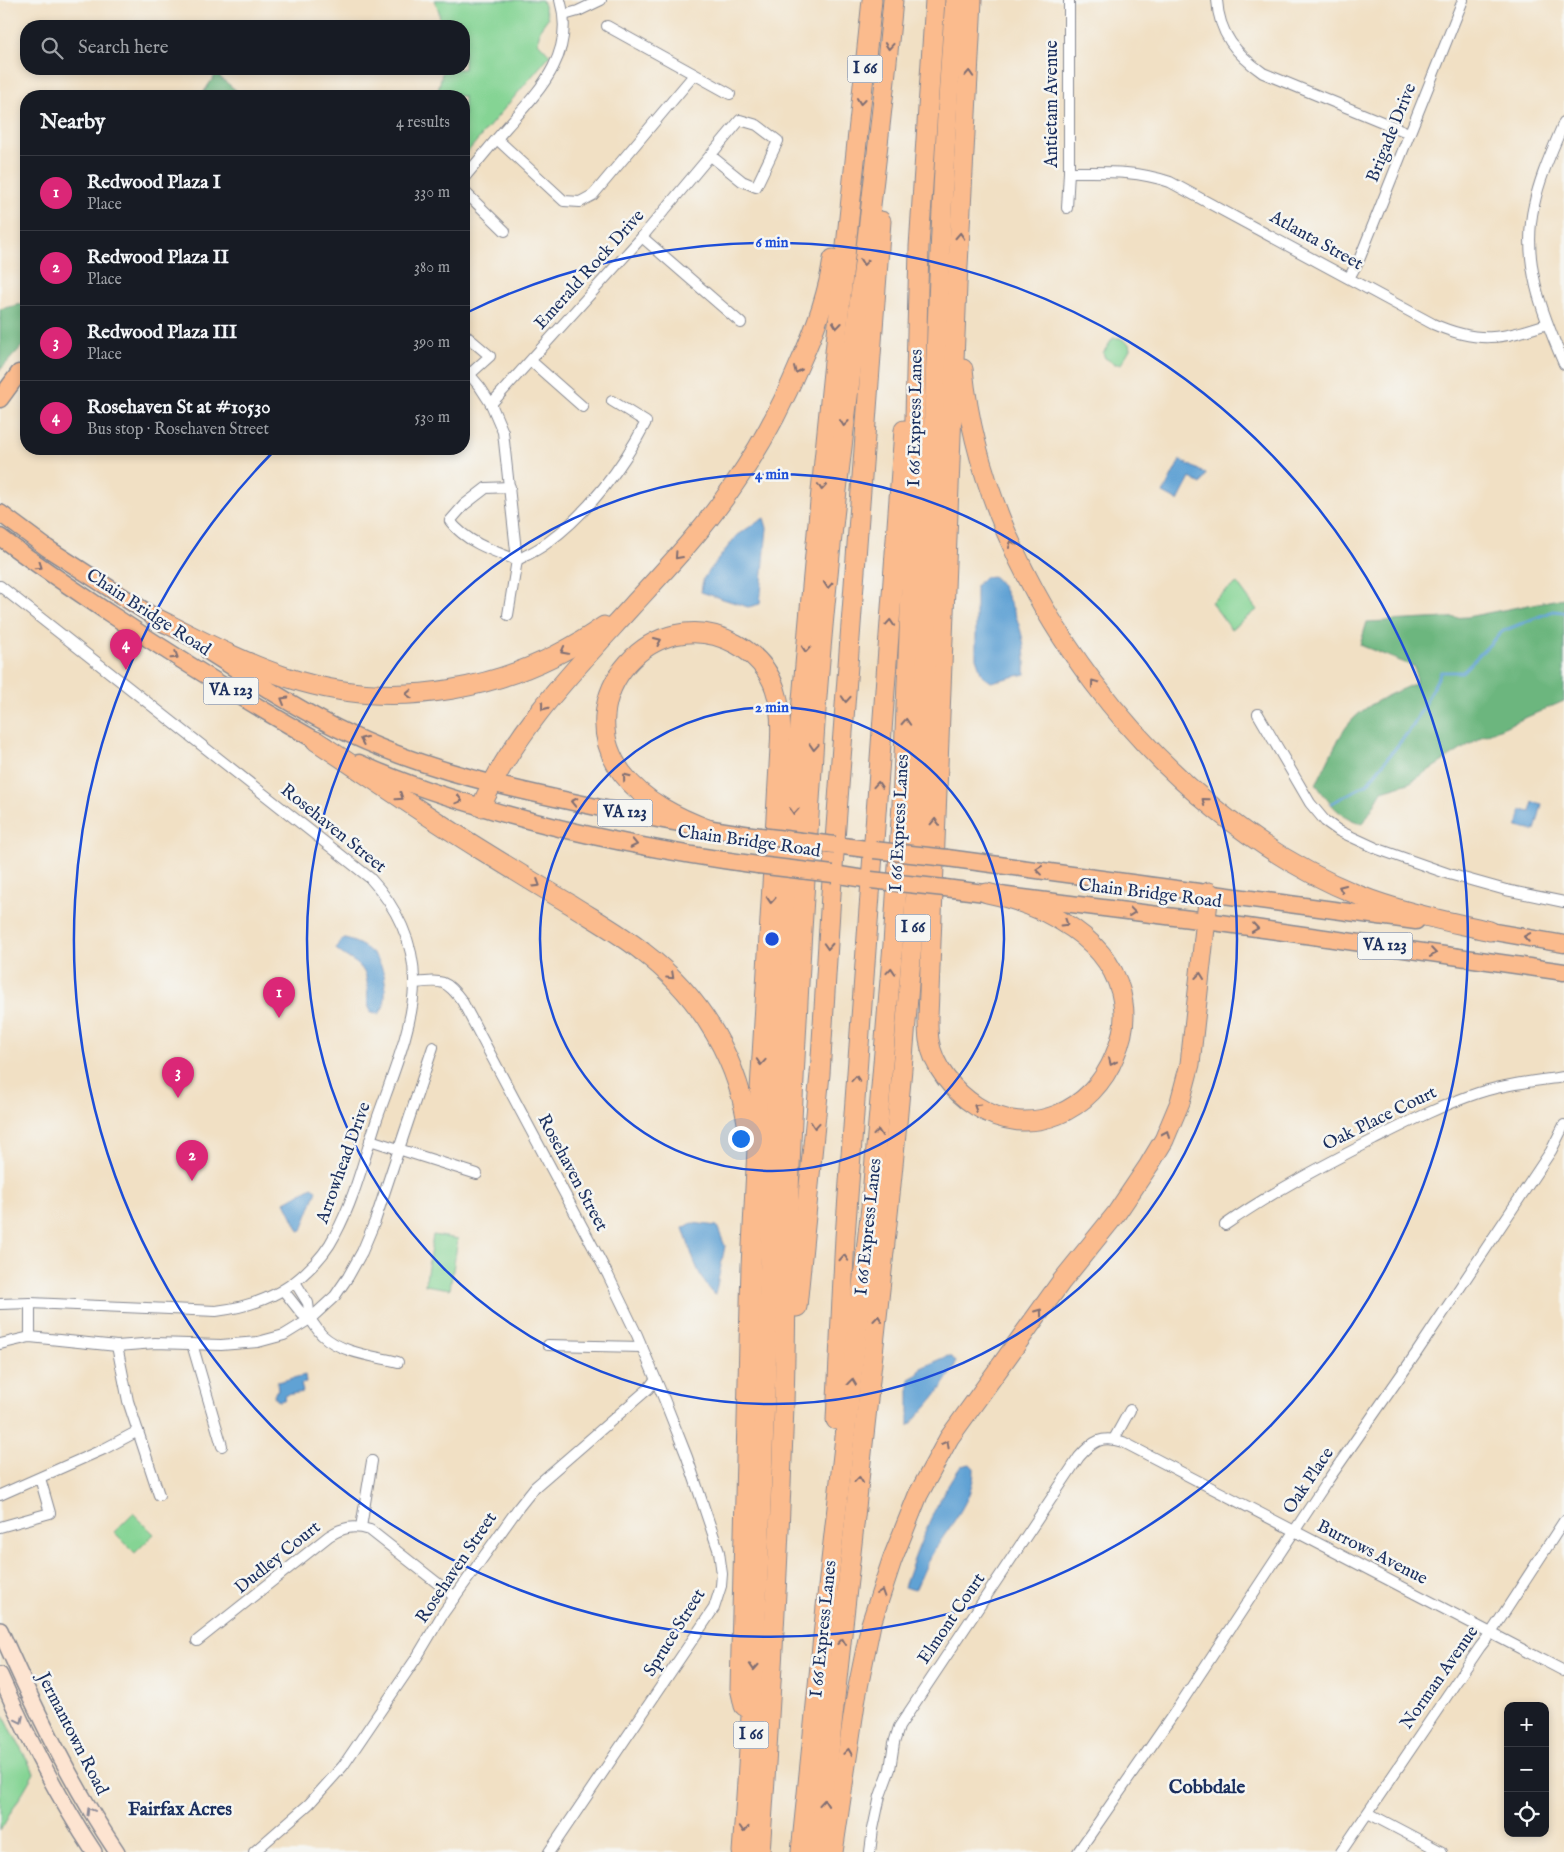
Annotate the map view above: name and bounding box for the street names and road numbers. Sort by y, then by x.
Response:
street label: Antietam Avenue [1041,40,1064,169]
road number: I 66 [848,56,882,82]
street label: Brigade Drive [1362,80,1422,186]
street label: Emerald Rock Drive [530,205,650,335]
street label: Atlanta Street [1264,205,1367,276]
street label: I 66 Express Lanes [903,349,929,487]
street label: Chain Bridge Road [81,564,215,662]
road number: VA 123 [204,678,258,704]
street label: I 66 Express Lanes [885,754,915,892]
street label: Rosehaven Street [275,779,391,879]
road number: VA 123 [598,800,652,826]
street label: Chain Bridge Road [676,821,822,863]
street label: Chain Bridge Road [1077,874,1223,914]
road number: I 66 [896,914,930,941]
road number: VA 123 [1358,932,1412,959]
street label: Oak Place Court [1319,1082,1441,1156]
street label: Arrowhead Drive [311,1099,377,1228]
street label: Rosehaven Street [531,1110,613,1236]
street label: I 66 Express Lanes [850,1157,888,1297]
street label: Oak Place [1278,1443,1340,1519]
street label: Rosehaven Street [411,1508,503,1628]
street label: Burrows Avenue [1313,1515,1431,1591]
street label: Dudley Court [230,1516,326,1600]
street label: I 66 Express Lanes [805,1559,843,1699]
street label: Elmont Court [913,1569,991,1669]
street label: Spruce Street [639,1585,711,1681]
street label: Norman Avenue [1396,1622,1484,1734]
street label: Jermantown Road [30,1667,113,1800]
road number: I 66 [734,1722,768,1748]

